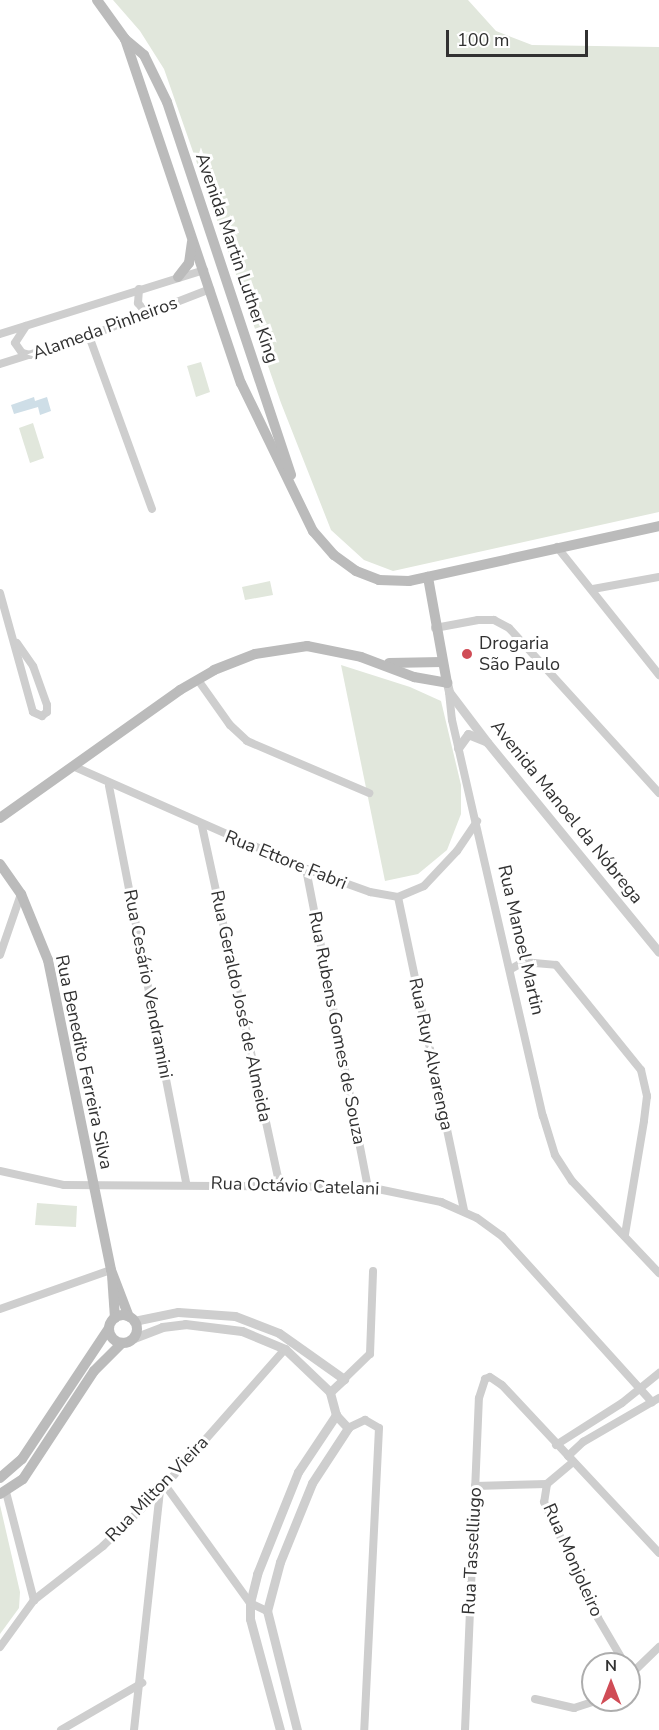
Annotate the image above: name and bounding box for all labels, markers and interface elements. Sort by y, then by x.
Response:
scale bar [449,18,592,56]
text: 100 m [457,28,509,52]
street label: Avenida Martin Luther King [191,150,283,366]
street label: Alameda Pinheiros [30,292,180,364]
place label: Drogaria São Paulo [479,633,560,676]
marker: Drogaria São Paulo [460,647,474,661]
street label: Avenida Manoel da Nóbrega [486,716,648,908]
street label: Rua Ettore Fabri [222,826,350,894]
street label: Rua Manoel Martin [493,863,549,1017]
street label: Rua Cesário Vendramini [119,888,177,1080]
street label: Rua Geraldo José de Almeida [206,888,276,1124]
street label: Rua Rubens Gomes de Souza [304,910,370,1146]
street label: Rua Benedito Ferreira Silva [51,953,117,1171]
street label: Rua Ruy Alvarenga [404,976,458,1132]
street label: Rua Octávio Catelani [210,1172,380,1200]
street label: Rua Milton Vieira [101,1432,213,1546]
street label: Rua Tasselliugo [458,1487,486,1615]
street label: Rua Monjoleiro [538,1500,608,1620]
north arrow [581,1652,641,1712]
text: N [605,1655,617,1677]

